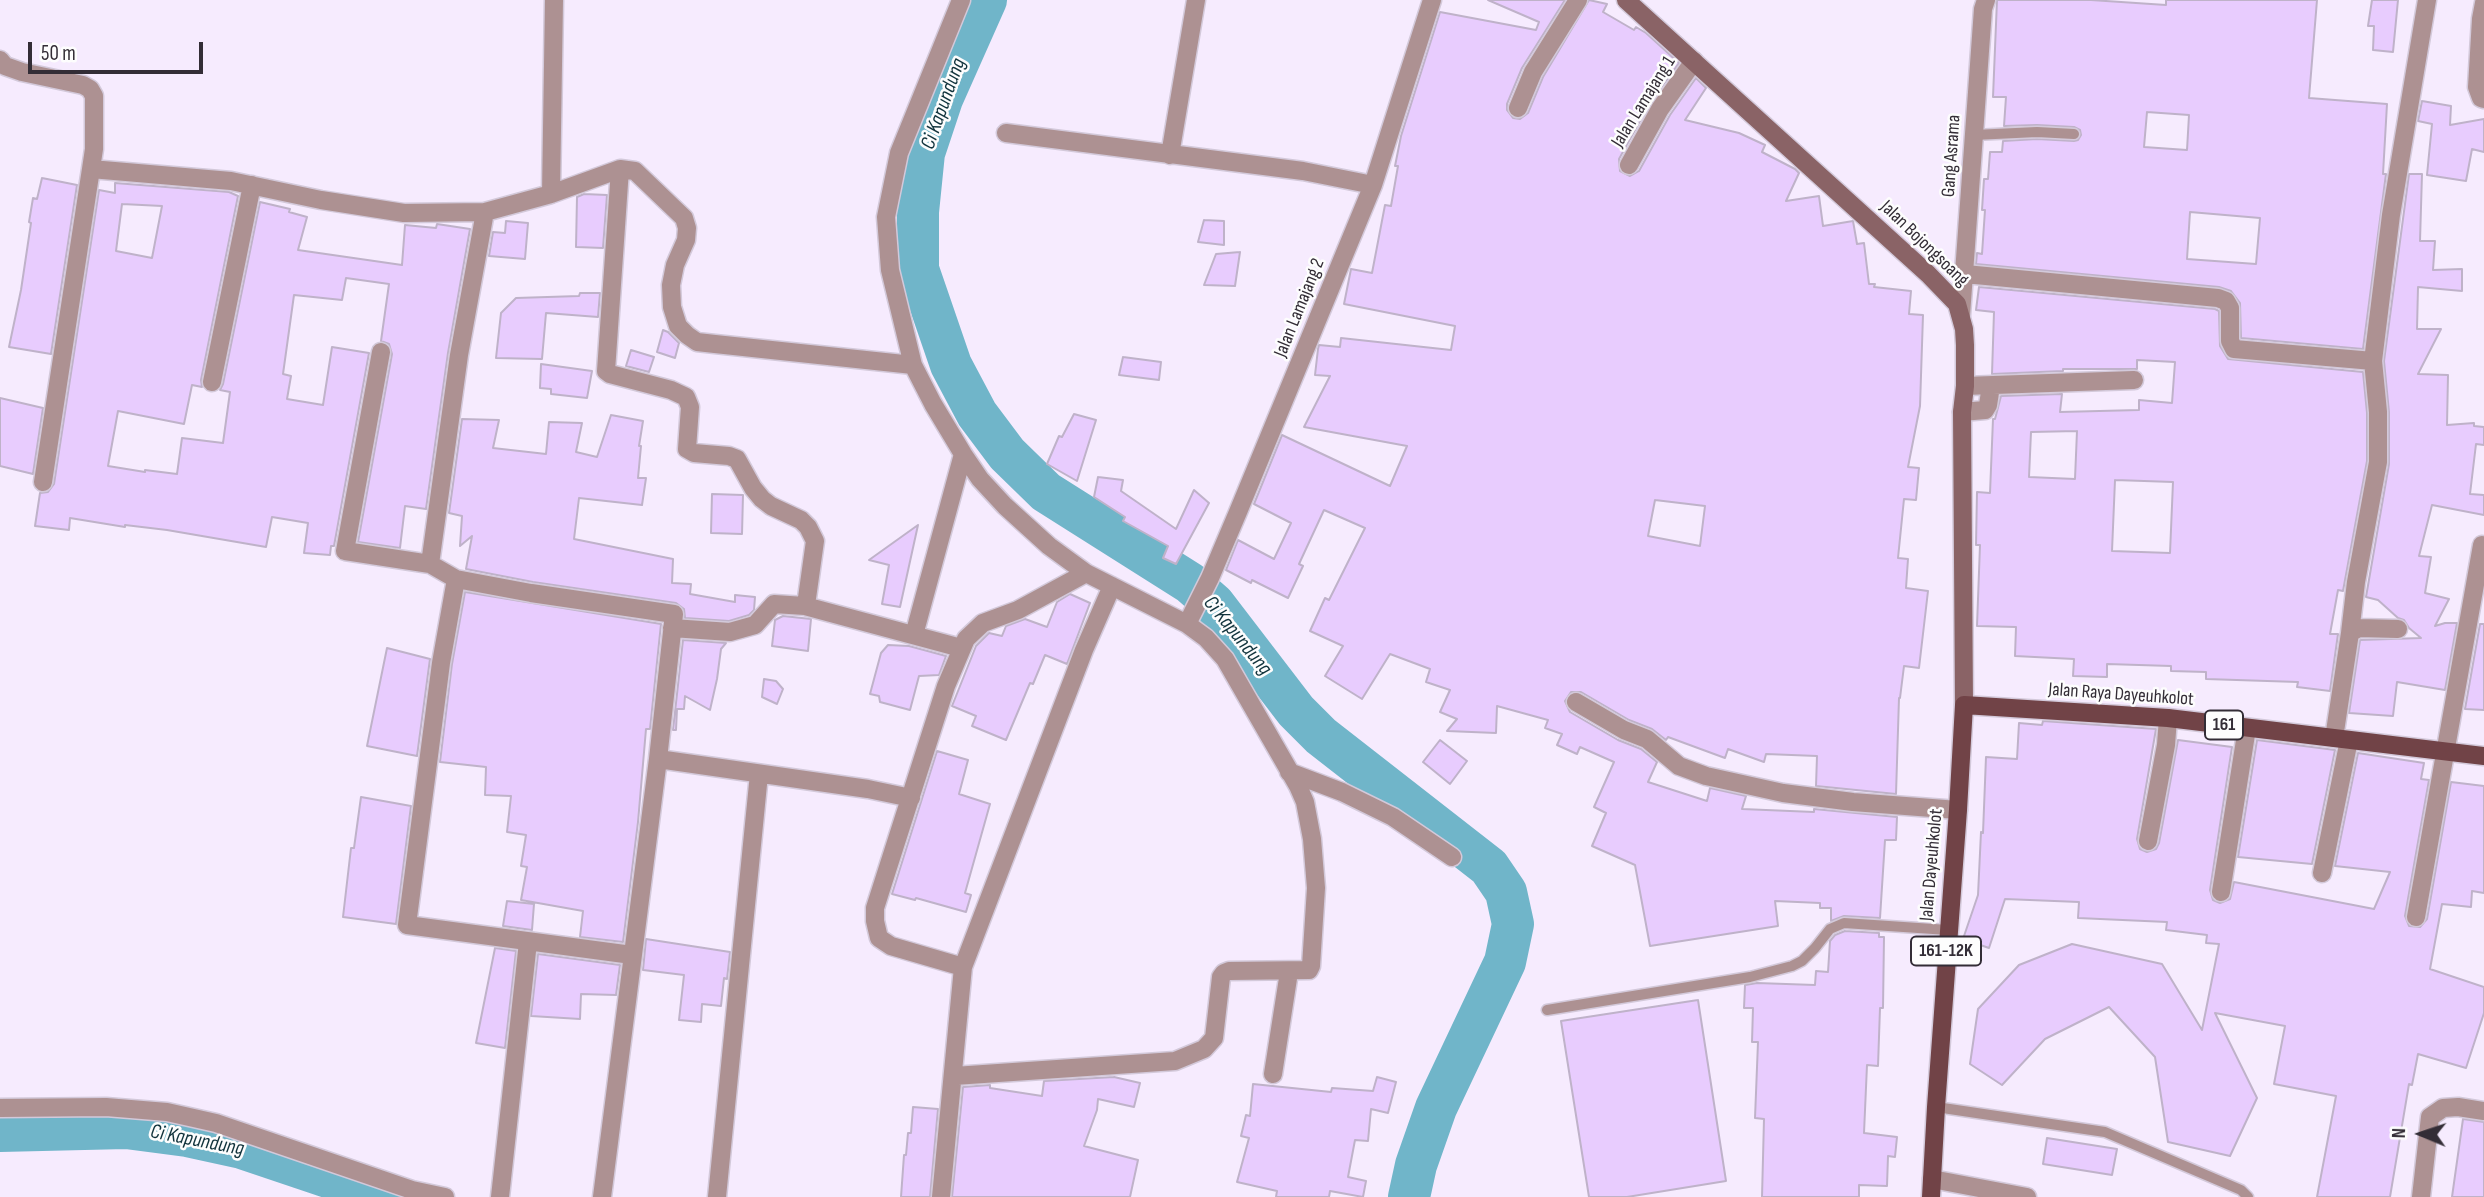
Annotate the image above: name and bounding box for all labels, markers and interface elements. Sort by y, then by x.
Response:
scale bar [32,28,206,72]
text: 50 m [41,41,76,66]
street label: Jalan Lamajang 1 [1607,52,1681,152]
water label: Ci Kapundung [916,55,972,153]
street label: Gang Asrama [1938,114,1966,198]
street label: Jalan Bojongsoang [1875,196,1973,292]
street label: Jalan Lamajang 2 [1270,255,1330,361]
water label: Ci Kapundung [1197,591,1277,681]
street label: Jalan Raya Dayeuhkolot [2048,679,2194,711]
road number: 161 [2205,710,2243,740]
street label: Jalan Dayeuhkolot [1916,808,1948,922]
road number: 161-12K [1911,936,1981,966]
north arrow [2386,1099,2456,1169]
water label: Ci Kapundung [148,1120,246,1162]
text: N [2388,1128,2411,1139]

